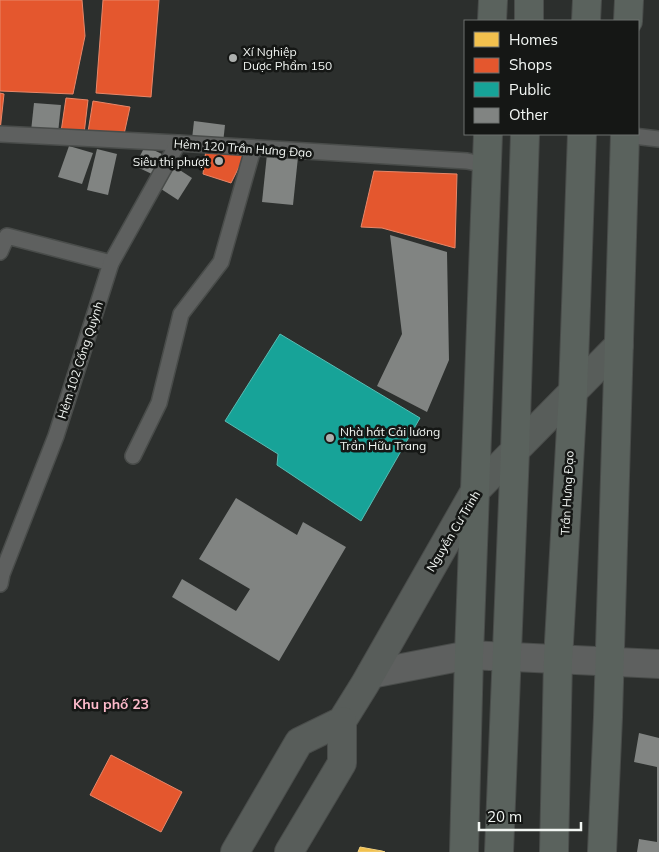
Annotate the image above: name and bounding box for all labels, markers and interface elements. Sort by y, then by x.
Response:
legend [464,20,639,135]
text: Homes [509,30,558,49]
place label: Xí Nghiệp Dược Phẩm 150 [243,44,332,73]
marker: Xí Nghiệp Dược Phẩm 150 [227,52,239,64]
text: Shops [509,55,552,74]
text: Public [509,80,551,99]
text: Other [509,105,549,124]
street label: Hẻm 120 Trần Hưng Đạo [173,136,313,160]
place label: Siêu thị phượt [133,154,209,169]
marker: Siêu thị phượt [213,155,225,167]
street label: Hẻm 102 Cống Quỳnh [54,299,106,421]
place label: Nhà hát Cải lương Trần Hữu Trang [340,424,440,453]
marker: Nhà hát Cải lương Trần Hữu Trang [324,432,336,444]
street label: Trần Hưng Đạo [557,450,577,536]
street label: Nguyễn Cư Trinh [423,488,483,574]
district label: Khu phố 23 [73,695,149,713]
scale bar [479,800,582,832]
text: 20 m [487,807,522,826]

